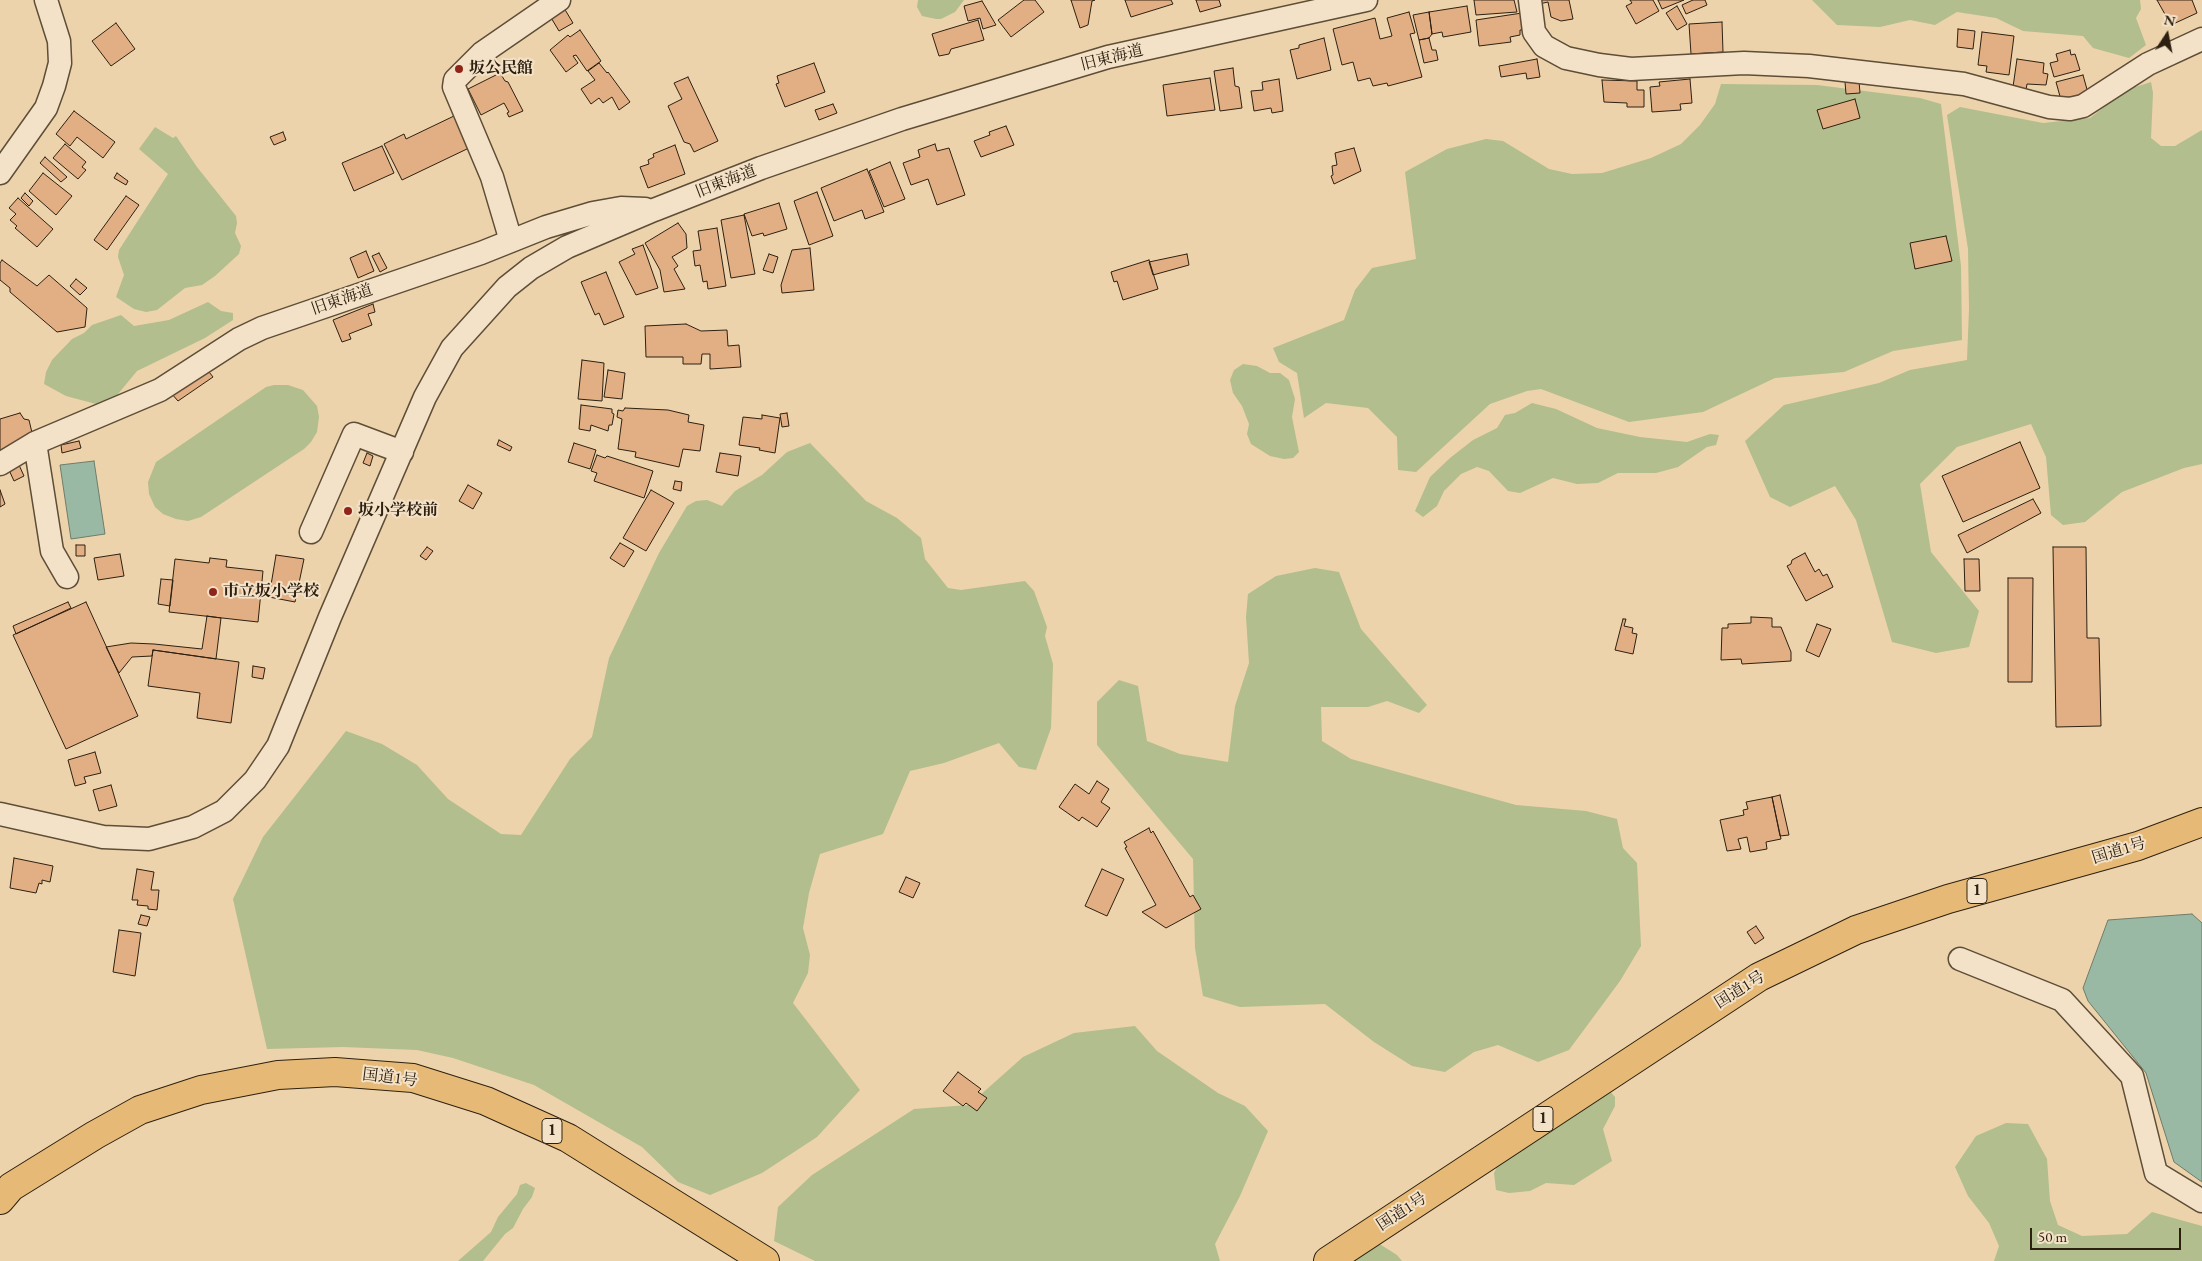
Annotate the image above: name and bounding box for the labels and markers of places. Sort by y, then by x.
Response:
place label: 坂公民館 [469,59,533,79]
marker: 坂公民館 [453,63,465,75]
place label: 坂小学校前 [358,501,438,521]
marker: 坂小学校前 [342,505,354,517]
place label: 市立坂小学校 [223,582,319,602]
marker: 市立坂小学校 [207,586,219,598]

